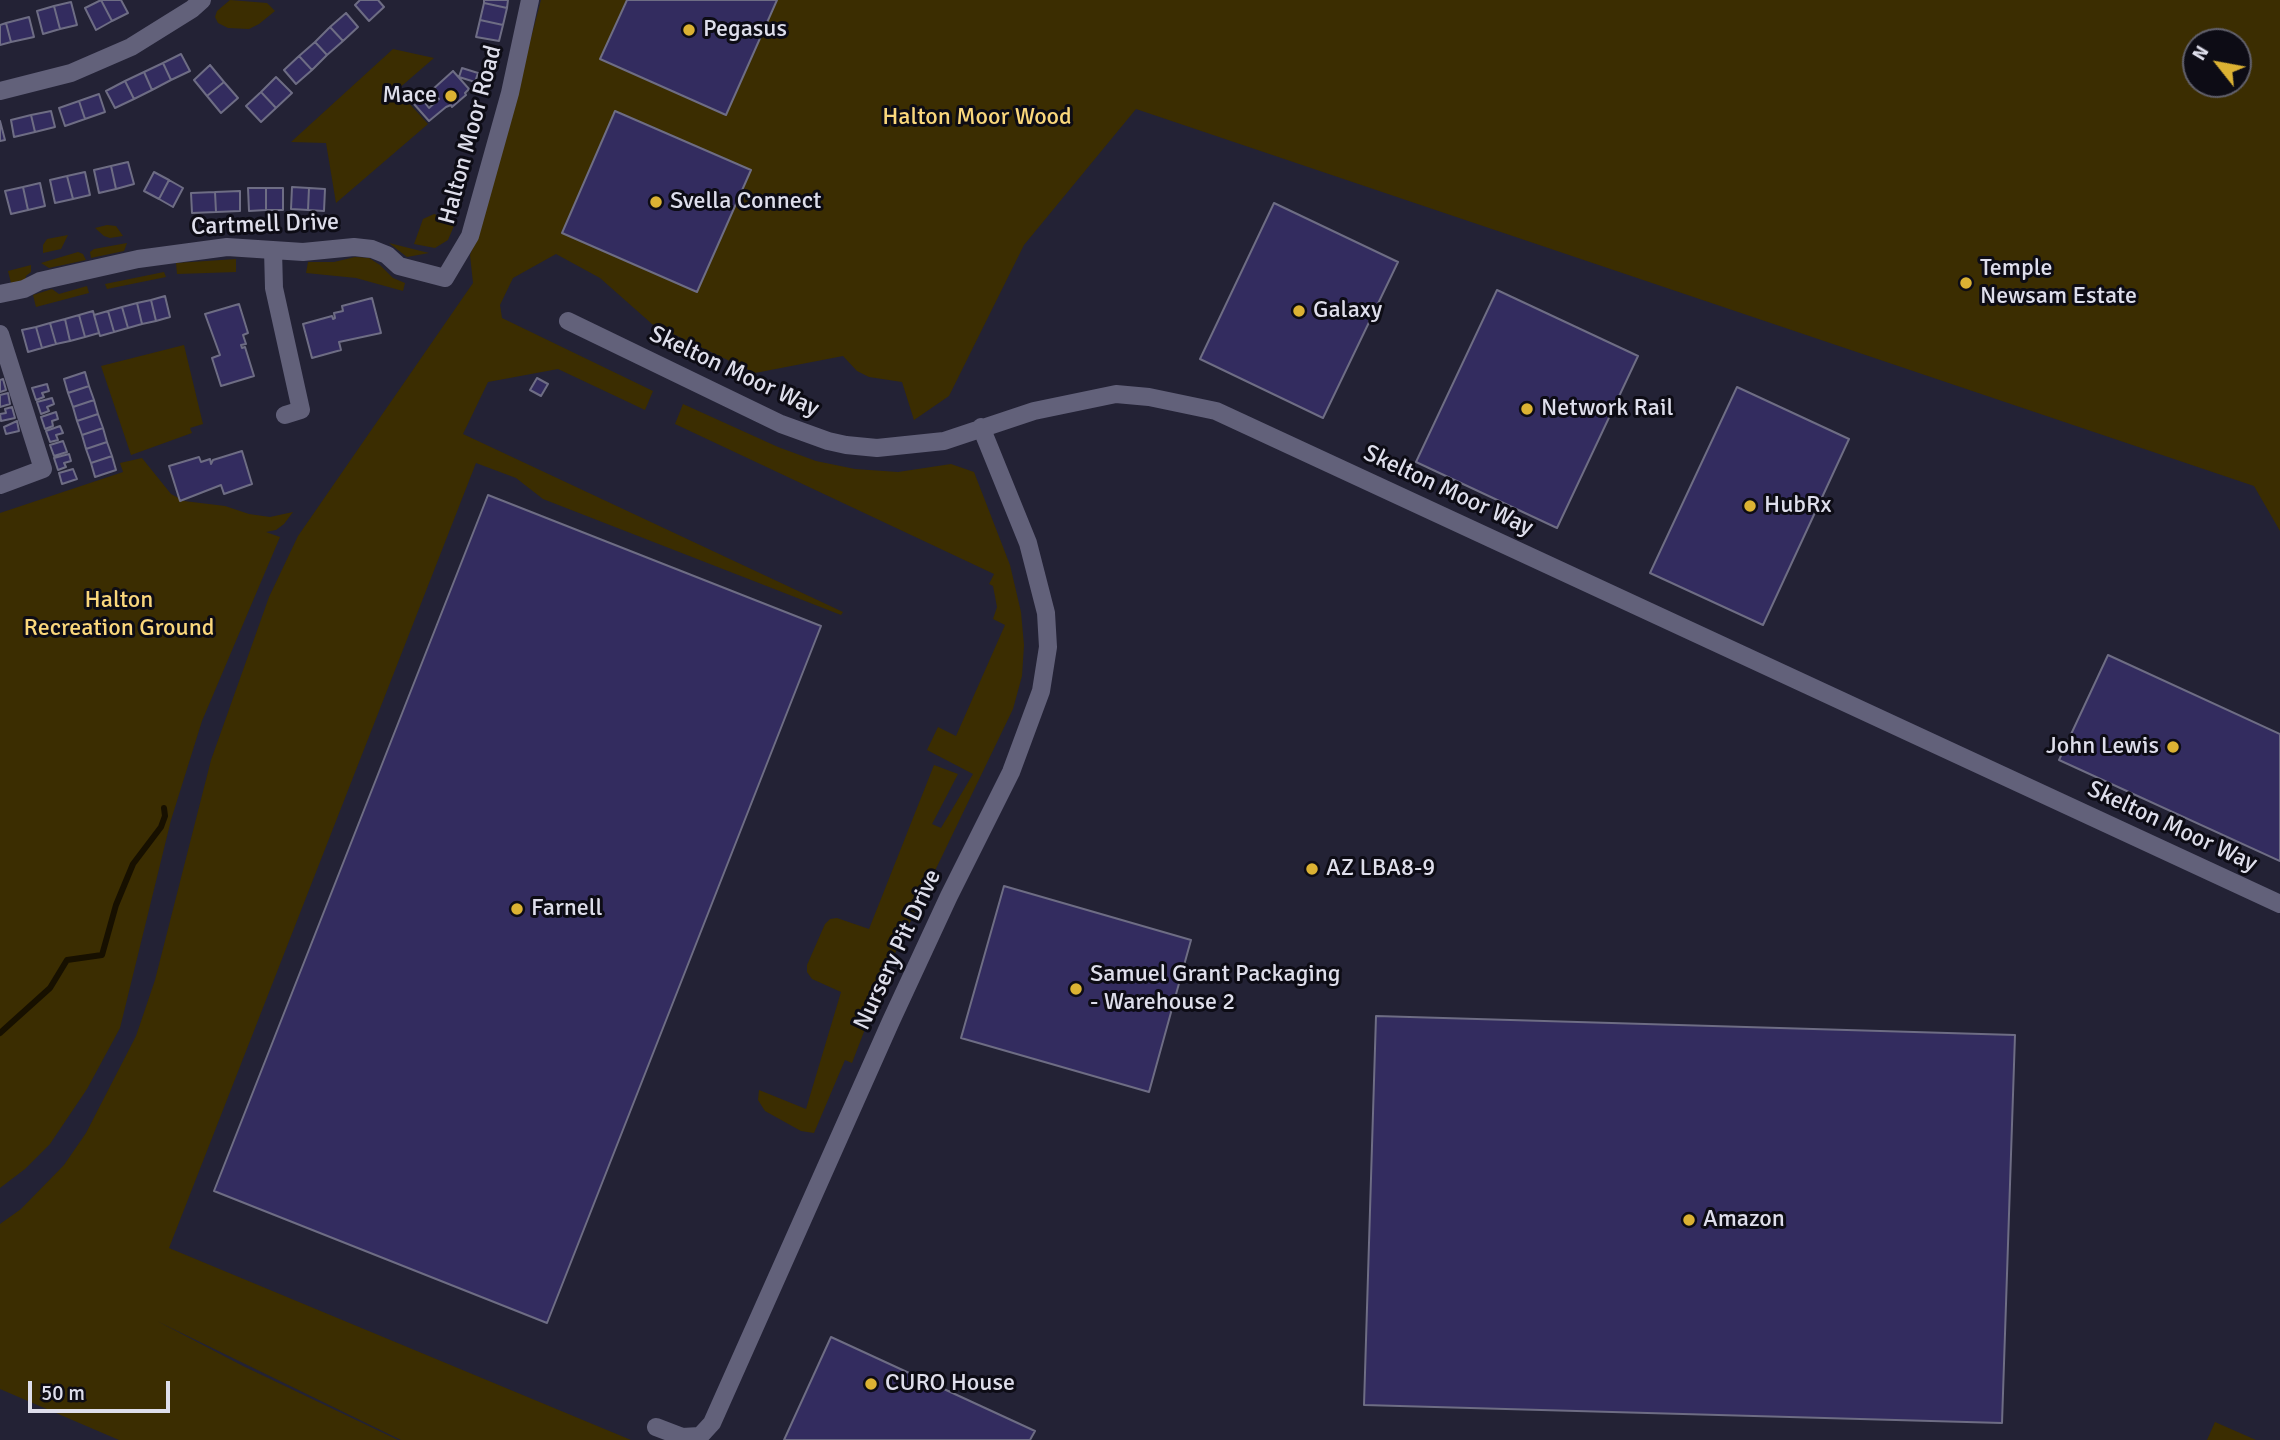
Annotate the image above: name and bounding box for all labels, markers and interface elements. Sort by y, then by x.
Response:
place label: Pegasus [703,16,787,44]
marker: Pegasus [681,22,697,38]
north arrow [2182,28,2252,98]
text: N [2187,41,2214,65]
street label: Halton Moor Road [433,42,509,228]
place label: Mace [382,82,437,110]
marker: Mace [443,88,459,104]
park label: Halton Moor Wood [882,104,1072,132]
place label: Svella Connect [670,188,822,216]
marker: Svella Connect [648,194,664,210]
street label: Cartmell Drive [190,208,340,242]
place label: Temple Newsam Estate [1980,255,2137,311]
marker: Temple Newsam Estate [1958,275,1974,291]
place label: Galaxy [1313,297,1382,325]
marker: Galaxy [1291,303,1307,319]
street label: Skelton Moor Way [645,320,823,424]
place label: Network Rail [1541,395,1674,423]
marker: Network Rail [1519,401,1535,417]
street label: Skelton Moor Way [1359,439,1537,543]
place label: HubRx [1764,492,1831,520]
marker: HubRx [1742,498,1758,514]
park label: Halton Recreation Ground [24,587,214,643]
place label: John Lewis [2046,733,2159,761]
marker: John Lewis [2165,739,2181,755]
street label: Skelton Moor Way [2083,775,2261,879]
place label: AZ LBA8-9 [1326,855,1435,883]
marker: AZ LBA8-9 [1304,861,1320,877]
street label: Nursery Pit Drive [848,865,948,1035]
place label: Farnell [531,895,603,923]
marker: Farnell [509,901,525,917]
place label: Samuel Grant Packaging - Warehouse 2 [1090,961,1341,1017]
marker: Samuel Grant Packaging - Warehouse 2 [1068,981,1084,997]
place label: Amazon [1703,1206,1785,1234]
marker: Amazon [1681,1212,1697,1228]
scale bar [32,1366,173,1410]
place label: CURO House [885,1370,1015,1398]
marker: CURO House [863,1376,879,1392]
text: 50 m [41,1380,85,1406]

